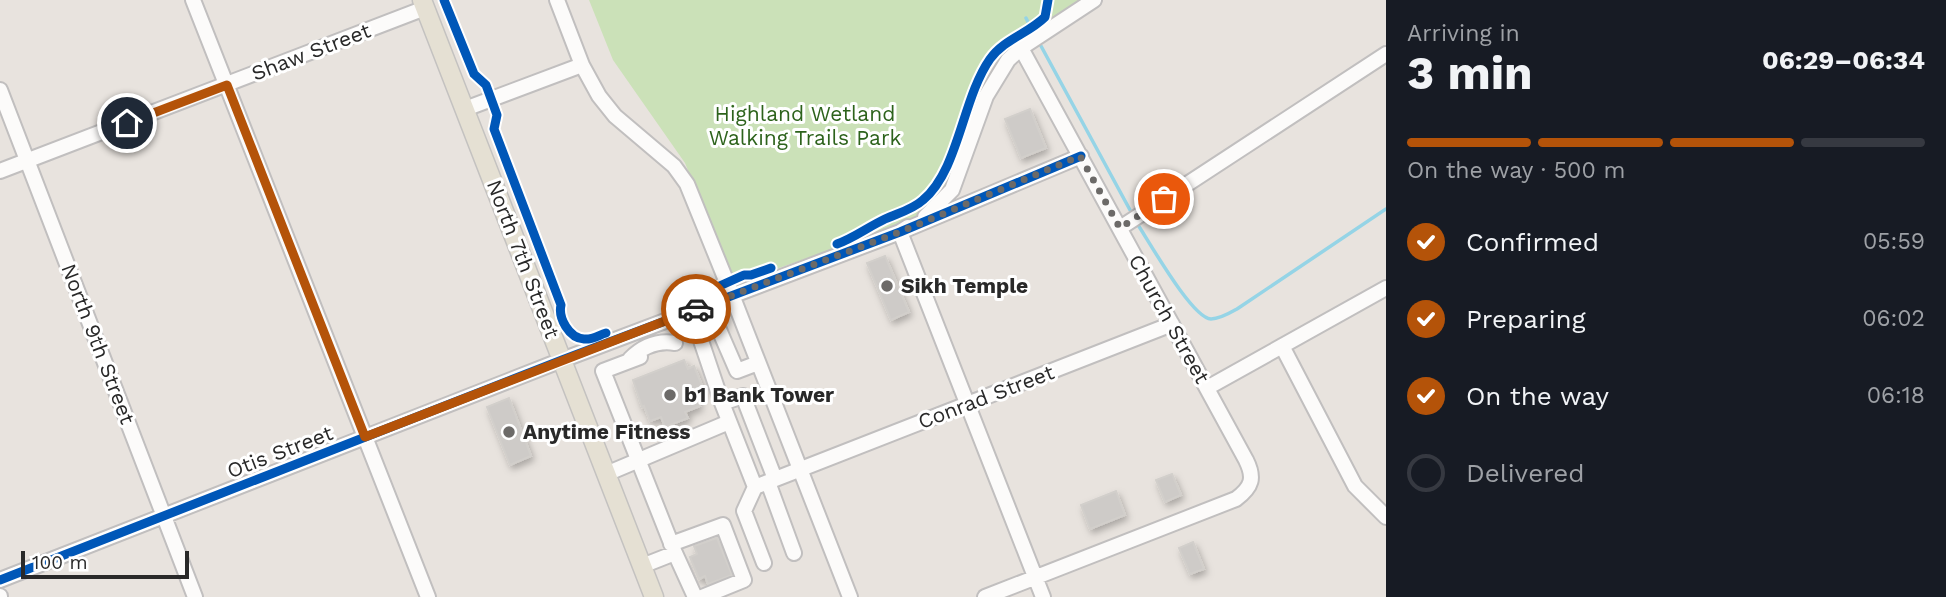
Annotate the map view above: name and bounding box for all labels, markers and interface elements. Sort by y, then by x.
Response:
street label: Shaw Street [248,17,374,86]
text: Arriving in [1407,20,1520,47]
text: 06:29–06:34 [1762,45,1925,75]
text: 3 min [1407,46,1533,100]
pin [97,93,157,153]
park label: Highland Wetland Walking Trails Park [709,101,901,150]
icon: home [108,104,146,142]
text: On the way · 500 m [1407,157,1625,184]
pin [1134,169,1194,229]
street label: North 7th Street [482,176,565,342]
icon: bag [1145,180,1183,218]
icon: check [1407,223,1445,261]
text: Confirmed [1466,227,1599,257]
text: 05:59 [1863,228,1925,255]
street label: Church Street [1124,250,1215,388]
street label: North 9th Street [56,260,141,428]
place label: Sikh Temple [901,273,1028,298]
courier [661,274,731,344]
marker: Sikh Temple [879,278,895,294]
icon: car [677,290,715,328]
icon: check [1407,300,1445,338]
text: Preparing [1466,304,1586,334]
text: 06:02 [1862,305,1925,332]
street label: Conrad Street [914,359,1058,434]
icon: check [1407,377,1445,415]
text: On the way [1466,381,1609,411]
place label: b1 Bank Tower [684,382,834,407]
text: 06:18 [1867,382,1925,409]
marker: b1 Bank Tower [662,387,678,403]
place label: Anytime Fitness [523,419,691,444]
street label: Otis Street [223,420,337,483]
marker: Anytime Fitness [501,424,517,440]
text: Delivered [1466,458,1585,488]
scale bar [21,548,189,580]
text: 100 m [32,551,88,574]

